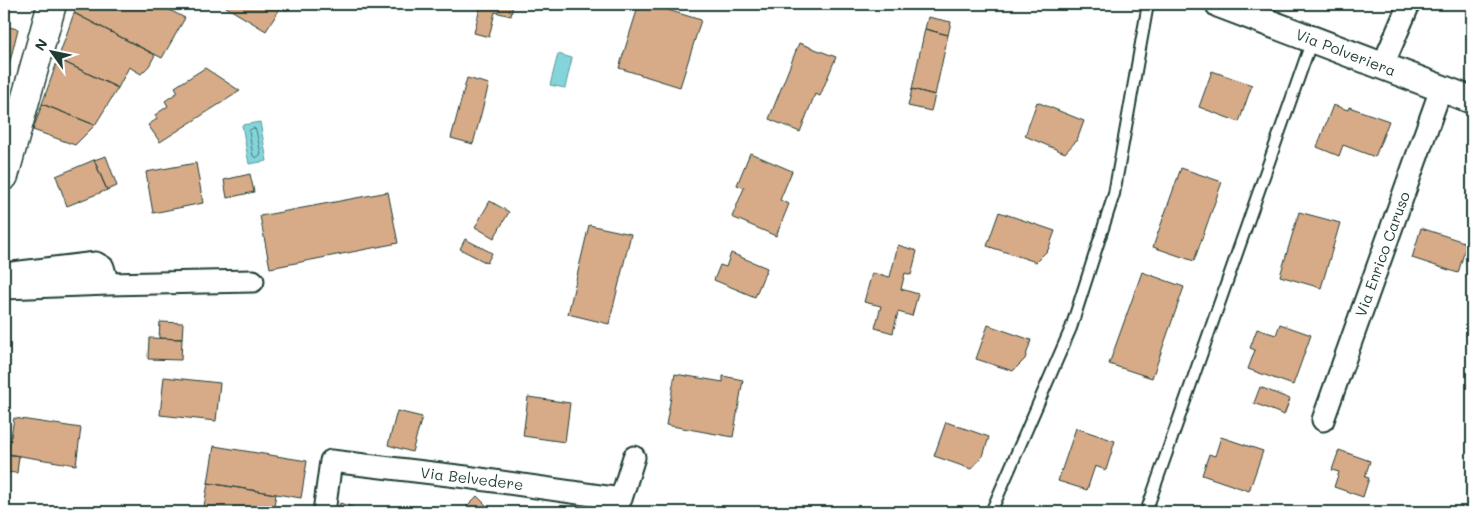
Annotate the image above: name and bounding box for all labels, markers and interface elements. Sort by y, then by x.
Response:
street label: Via Polveriera [1293,24,1399,80]
north arrow [28,28,78,78]
text: N [30,35,52,54]
street label: Via Enrico Caruso [1350,189,1414,319]
street label: Via Belvedere [419,462,525,494]

